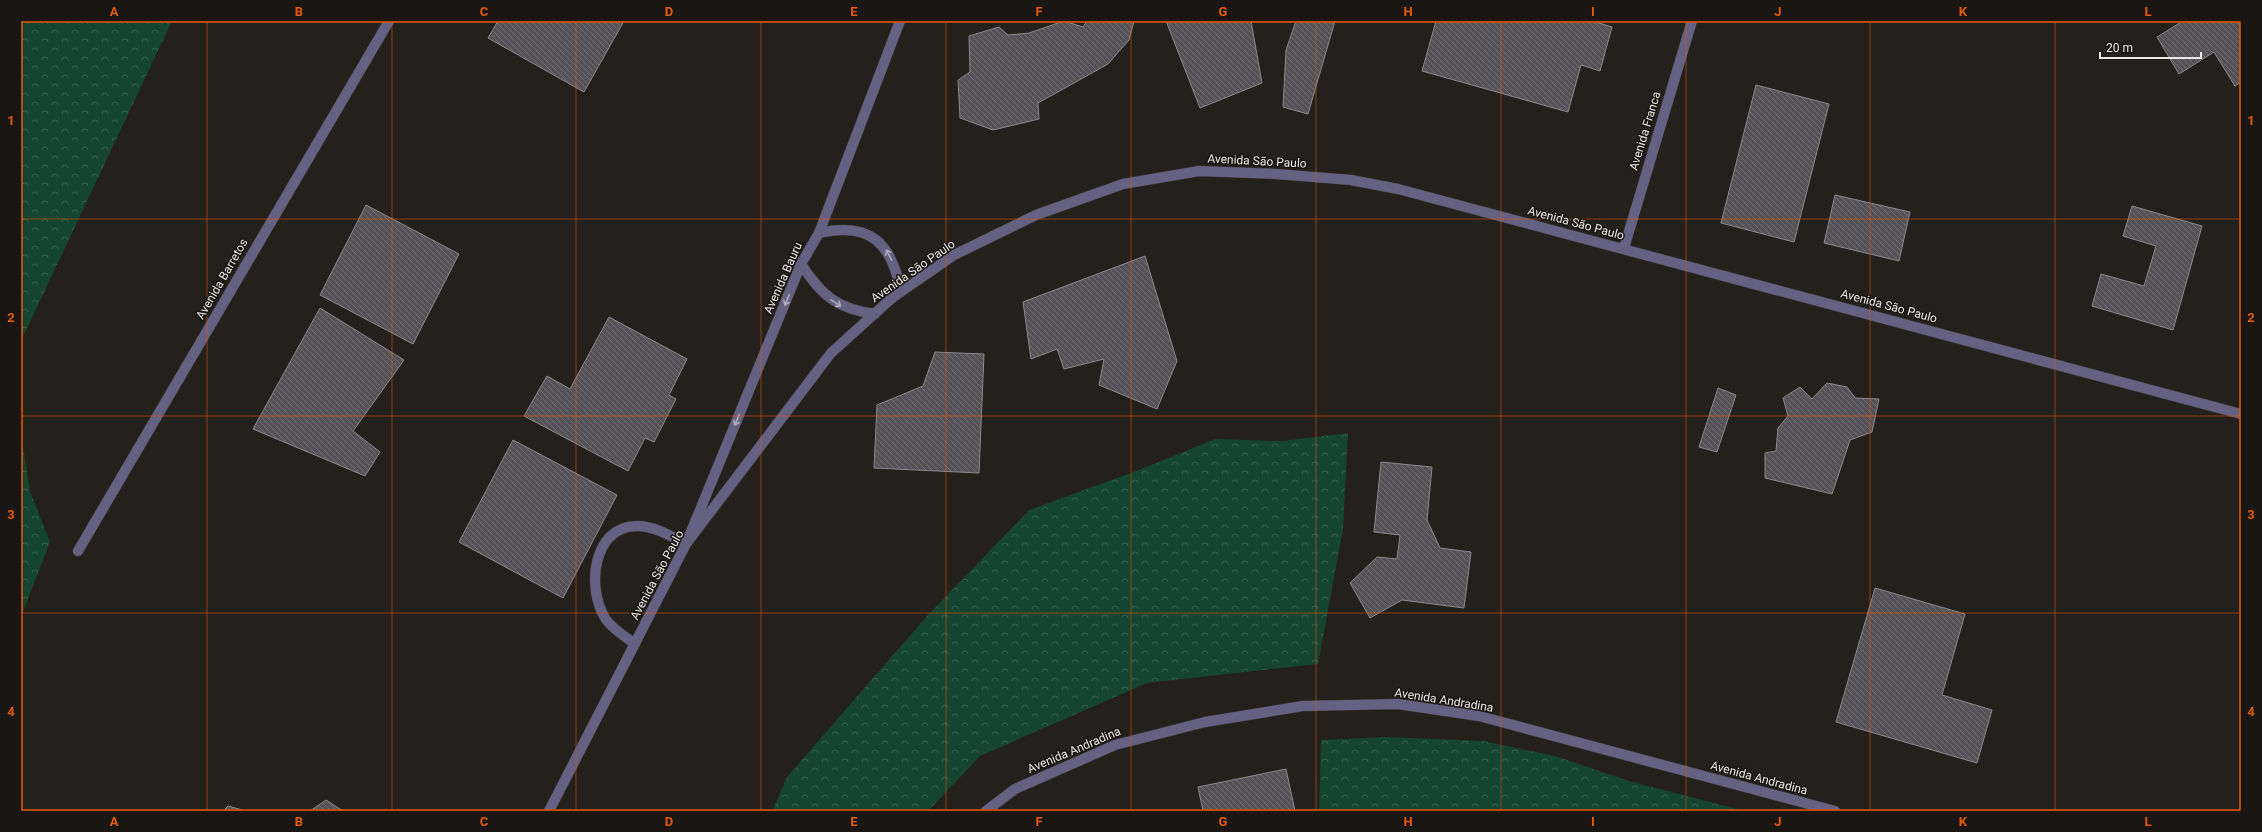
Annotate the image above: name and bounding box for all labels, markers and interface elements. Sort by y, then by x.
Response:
text: A [110,4,119,19]
text: B [295,4,303,19]
text: C [480,4,489,19]
text: D [665,4,673,19]
text: E [850,4,858,19]
text: F [1035,4,1043,19]
text: G [1219,4,1228,19]
text: H [1403,4,1413,19]
text: I [1591,4,1595,19]
text: J [1774,4,1782,19]
text: K [1959,4,1968,19]
text: L [2144,4,2152,19]
scale bar [2100,34,2201,60]
text: 20 m [2106,41,2133,55]
street label: Avenida Franca [1626,90,1664,172]
text: 1 [7,113,15,128]
text: 1 [2247,113,2255,128]
street label: Avenida São Paulo [1207,151,1307,171]
street label: Avenida São Paulo [1526,203,1626,243]
street label: Avenida Barretos [193,236,251,322]
street label: Avenida São Paulo [868,237,958,305]
street label: Avenida Bauru [761,240,805,316]
one-way arrow [885,249,893,261]
street label: Avenida São Paulo [1839,286,1939,326]
one-way arrow [782,294,790,306]
one-way arrow [831,298,842,307]
text: 2 [7,310,15,325]
text: 2 [2247,310,2255,325]
one-way arrow [733,414,740,426]
text: 3 [7,507,15,522]
text: 3 [2247,507,2255,522]
street label: Avenida São Paulo [627,528,687,622]
street label: Avenida Andradina [1394,685,1494,715]
text: 4 [7,704,15,719]
text: 4 [2247,704,2255,719]
street label: Avenida Andradina [1025,724,1123,776]
street label: Avenida Andradina [1709,758,1809,798]
text: A [110,814,119,829]
text: B [295,814,303,829]
text: C [480,814,489,829]
text: D [665,814,673,829]
text: E [850,814,858,829]
text: F [1035,814,1043,829]
text: G [1219,814,1228,829]
text: H [1403,814,1413,829]
text: I [1591,814,1595,829]
text: J [1774,814,1782,829]
text: K [1959,814,1968,829]
text: L [2144,814,2152,829]

